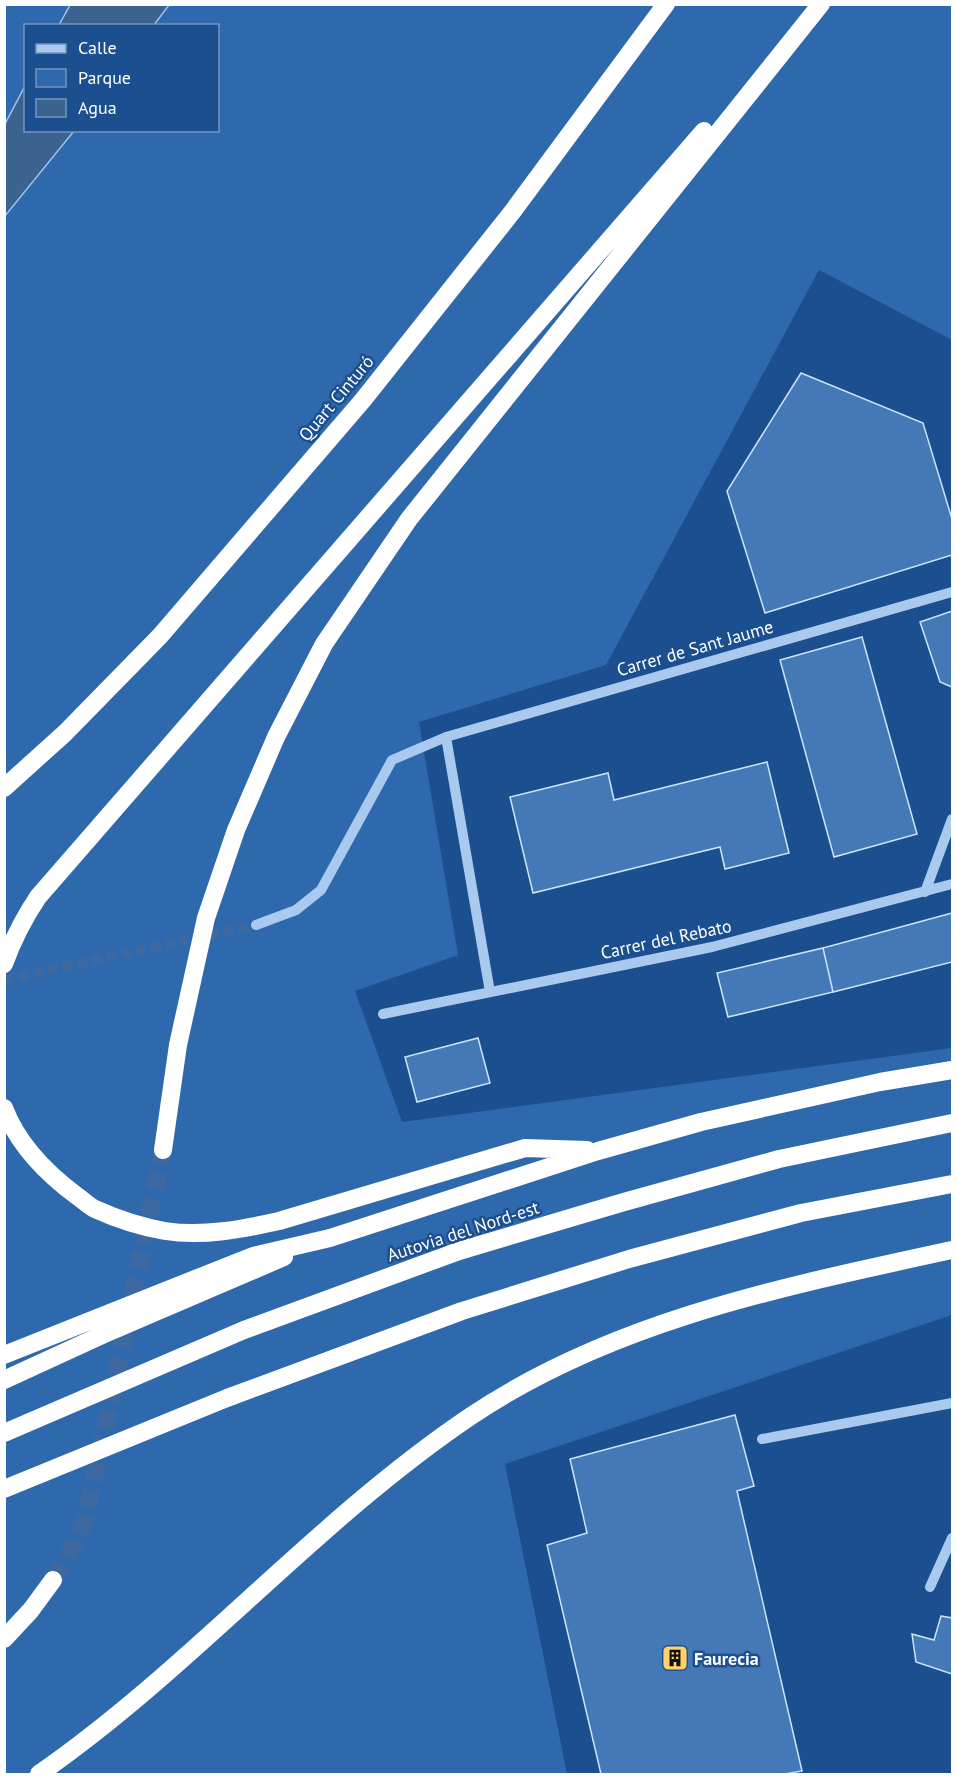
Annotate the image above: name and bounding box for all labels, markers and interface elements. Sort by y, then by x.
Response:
legend [24,24,219,132]
text: Calle [78,36,117,59]
text: Parque [78,66,131,89]
text: Agua [78,96,117,119]
street label: Quart Cinturó [293,350,379,446]
street label: Carrer de Sant Jaume [614,615,776,681]
street label: Carrer del Rebato [598,914,734,964]
street label: Autovia del Nord-est [384,1196,542,1266]
building icon: Faurecia [660,1643,690,1673]
place label: Faurecia [694,1647,759,1670]

